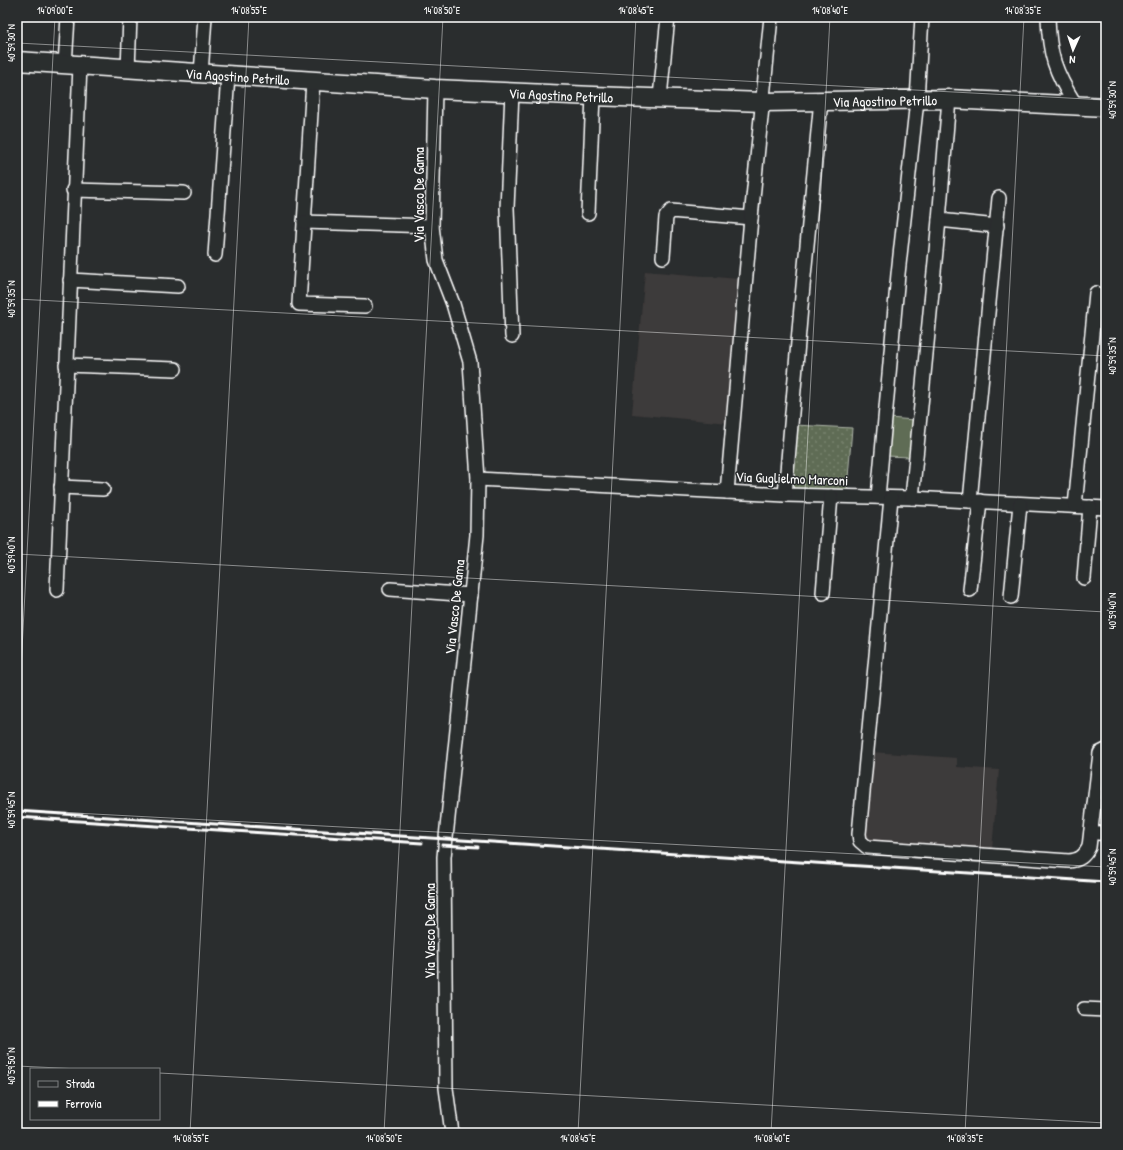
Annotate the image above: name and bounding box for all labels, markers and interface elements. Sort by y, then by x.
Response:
text: 14°09'00"E [37,4,74,17]
text: 14°08'55"E [231,4,268,17]
text: 14°08'50"E [424,4,461,17]
text: 14°08'45"E [618,4,654,17]
text: 14°08'40"E [812,4,848,17]
text: 14°08'35"E [1005,4,1042,17]
text: 40°59'30"N [5,24,18,62]
north arrow [1053,30,1093,70]
text: N [1069,53,1076,67]
street label: Via Agostino Petrillo [185,63,291,89]
text: 40°59'30"N [1106,81,1119,119]
street label: Via Agostino Petrillo [508,83,614,106]
street label: Via Agostino Petrillo [832,90,937,111]
street label: Via Vasco De Gama [409,147,428,243]
text: 40°59'35"N [5,280,18,318]
text: 40°59'35"N [1106,337,1119,375]
street label: Via Guglielmo Marconi [735,467,849,490]
text: 40°59'40"N [5,537,18,573]
street label: Via Vasco De Gama [440,558,468,655]
text: 40°59'40"N [1106,593,1119,629]
text: 40°59'45"N [5,792,18,828]
text: 40°59'45"N [1106,849,1119,885]
street label: Via Vasco De Gama [420,883,439,979]
text: 40°59'50"N [5,1047,18,1085]
legend [30,1068,160,1120]
text: Strada [66,1075,95,1092]
text: Ferrovia [65,1095,102,1112]
text: 14°08'55"E [173,1132,210,1145]
text: 14°08'50"E [366,1132,403,1145]
text: 14°08'45"E [560,1132,596,1145]
text: 14°08'40"E [754,1132,790,1145]
text: 14°08'35"E [947,1132,984,1145]

